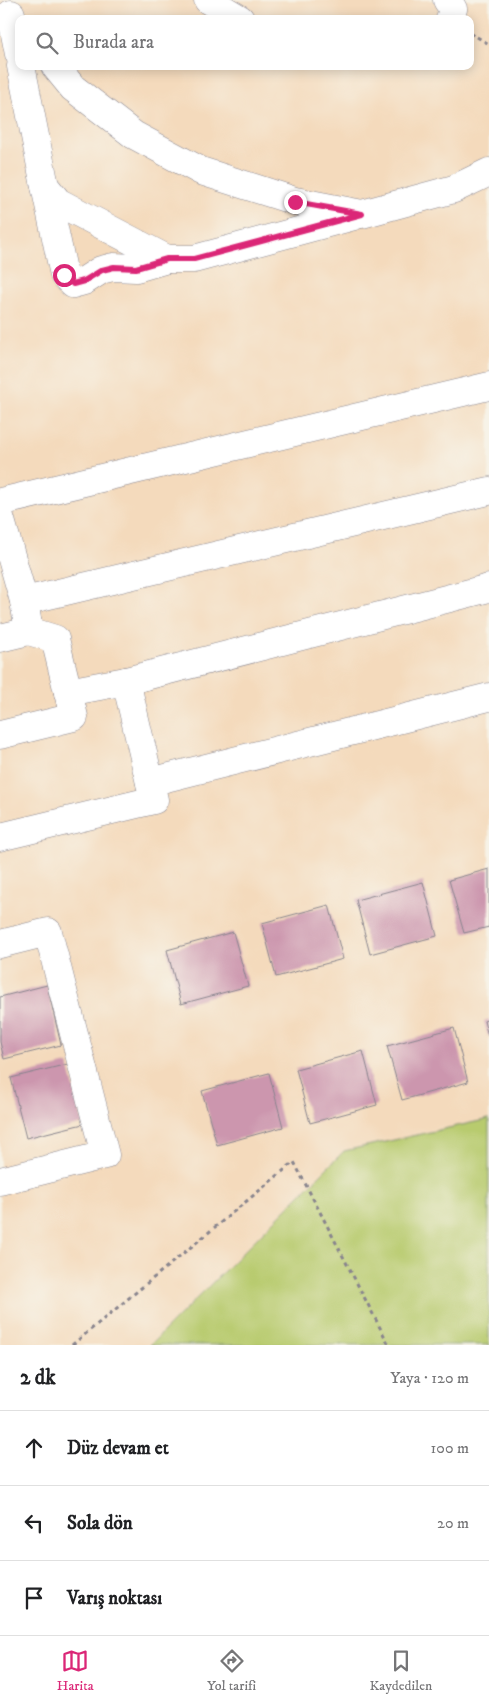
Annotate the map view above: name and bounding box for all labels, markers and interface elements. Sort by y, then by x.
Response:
search box [15,15,474,70]
icon: search [33,29,61,57]
text: Burada ara [73,31,154,54]
route end [284,191,307,214]
route start [53,264,76,287]
text: 2 dk [20,1365,56,1391]
text: Yaya · 120 m [390,1368,469,1388]
icon: ahead [20,1434,48,1462]
text: Düz devam et [67,1437,169,1460]
text: 100 m [431,1438,469,1458]
icon: left [20,1509,48,1537]
text: Sola dön [67,1512,133,1535]
text: 20 m [437,1513,469,1533]
icon: arrive [20,1584,48,1612]
text: Varış noktası [67,1587,162,1610]
tab: Harita [57,1647,94,1695]
tab: Yol tarifi [207,1647,256,1695]
tab: Kaydedilen [369,1647,432,1695]

